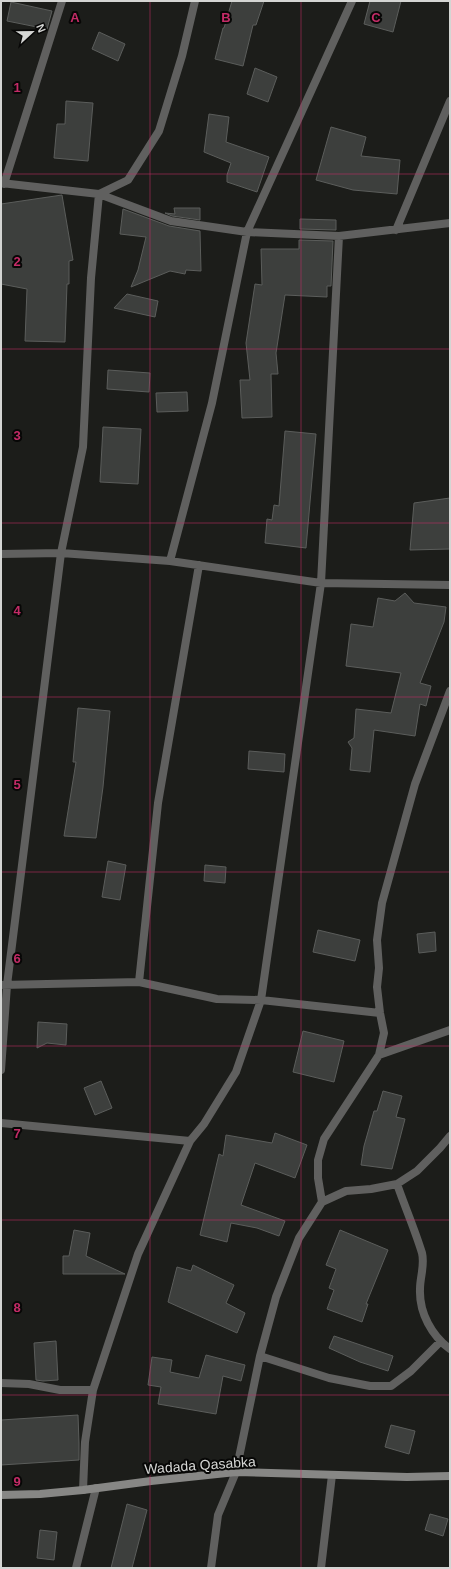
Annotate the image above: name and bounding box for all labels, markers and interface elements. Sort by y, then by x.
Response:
text: A [70,10,80,25]
text: B [221,10,231,25]
text: C [371,10,381,25]
north arrow [12,12,52,52]
text: N [34,22,48,34]
text: 1 [13,80,21,95]
text: 2 [13,254,21,269]
text: 3 [13,428,21,443]
text: 4 [13,603,21,618]
text: 5 [13,777,21,792]
text: 6 [13,951,21,966]
text: 7 [13,1126,21,1141]
text: 8 [13,1300,21,1315]
street label: Wadada Qasabka [144,1453,256,1477]
text: 9 [13,1474,21,1489]

